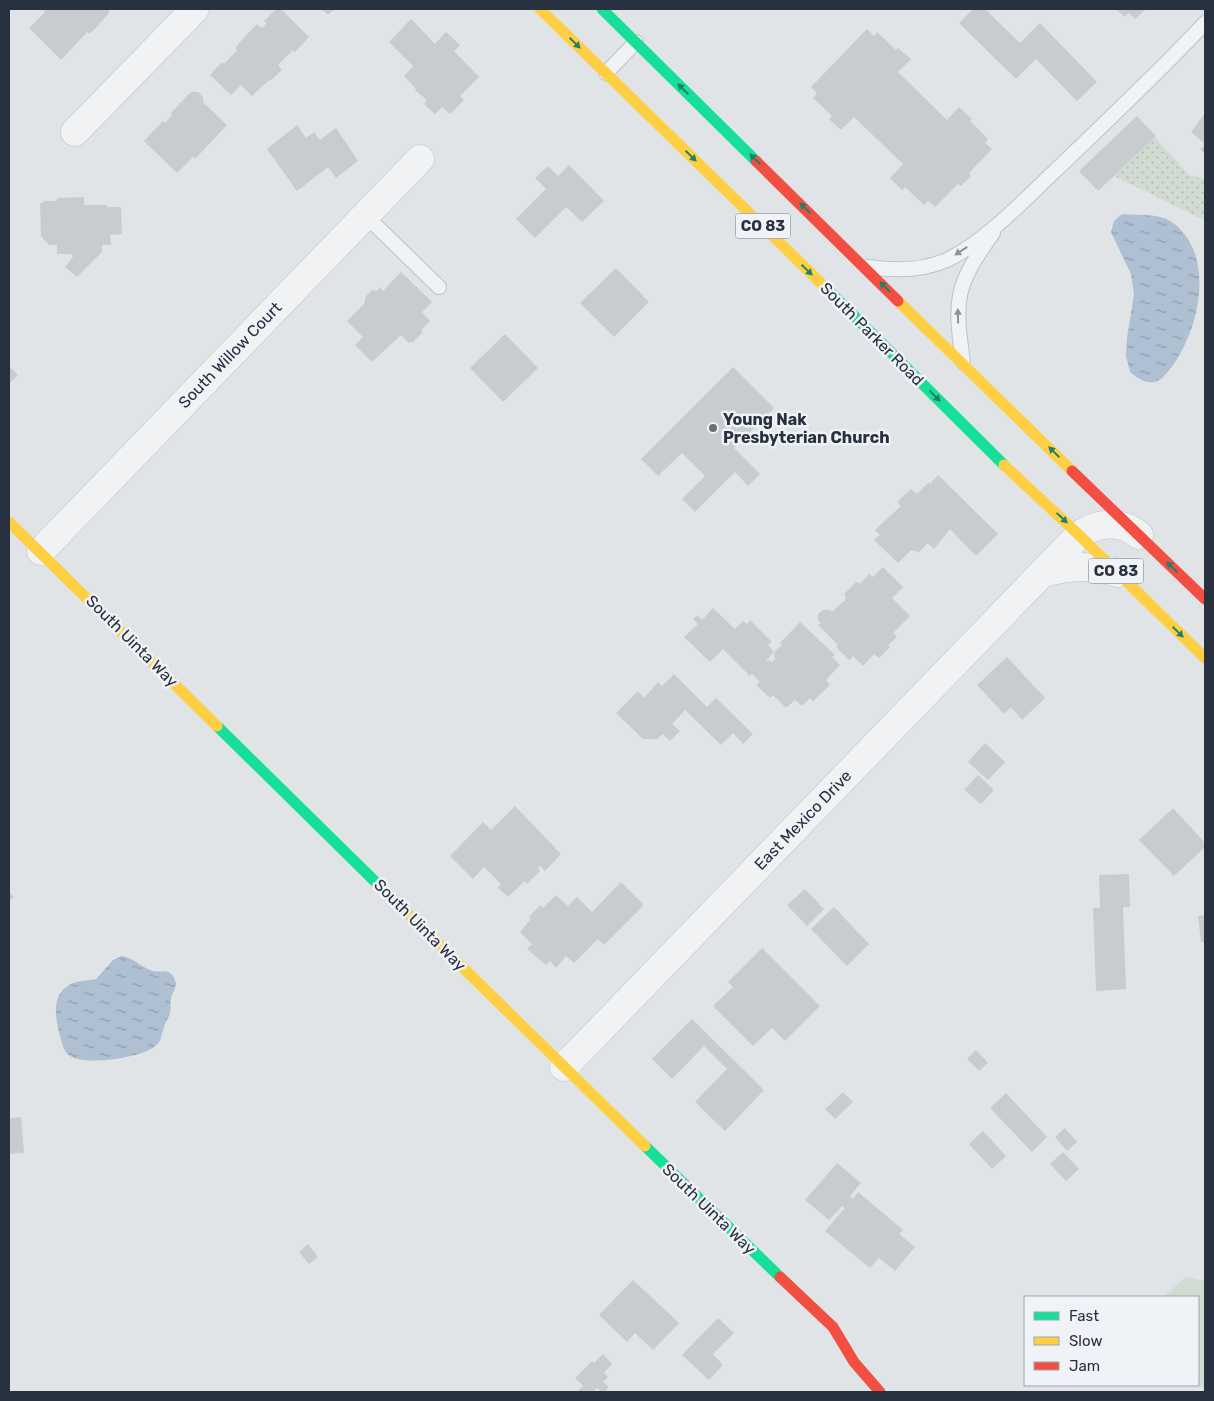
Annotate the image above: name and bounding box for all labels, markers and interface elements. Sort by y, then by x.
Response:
one-way arrow [568,37,580,49]
one-way arrow [677,83,689,95]
one-way arrow [685,150,697,162]
one-way arrow [749,153,761,165]
one-way arrow [799,202,811,214]
road number: CO 83 [736,214,790,238]
one-way arrow [954,246,968,256]
one-way arrow [801,263,813,275]
street label: South Parker Road [816,278,928,390]
one-way arrow [879,282,891,294]
street label: South Willow Court [175,298,285,412]
one-way arrow [954,308,962,324]
one-way arrow [929,390,941,402]
place label: Young Nak Presbyterian Church [723,410,890,447]
marker: Young Nak Presbyterian Church [707,422,719,434]
one-way arrow [1048,446,1060,458]
one-way arrow [1055,512,1067,524]
road number: CO 83 [1088,558,1144,584]
one-way arrow [1167,561,1179,573]
street label: South Uinta Way [82,591,182,691]
one-way arrow [1172,625,1184,637]
street label: East Mexico Drive [751,766,855,874]
street label: South Uinta Way [370,875,470,975]
street label: South Uinta Way [658,1160,760,1258]
legend [1024,1296,1199,1386]
text: Fast [1069,1307,1099,1325]
text: Slow [1069,1332,1102,1350]
text: Jam [1069,1357,1100,1375]

